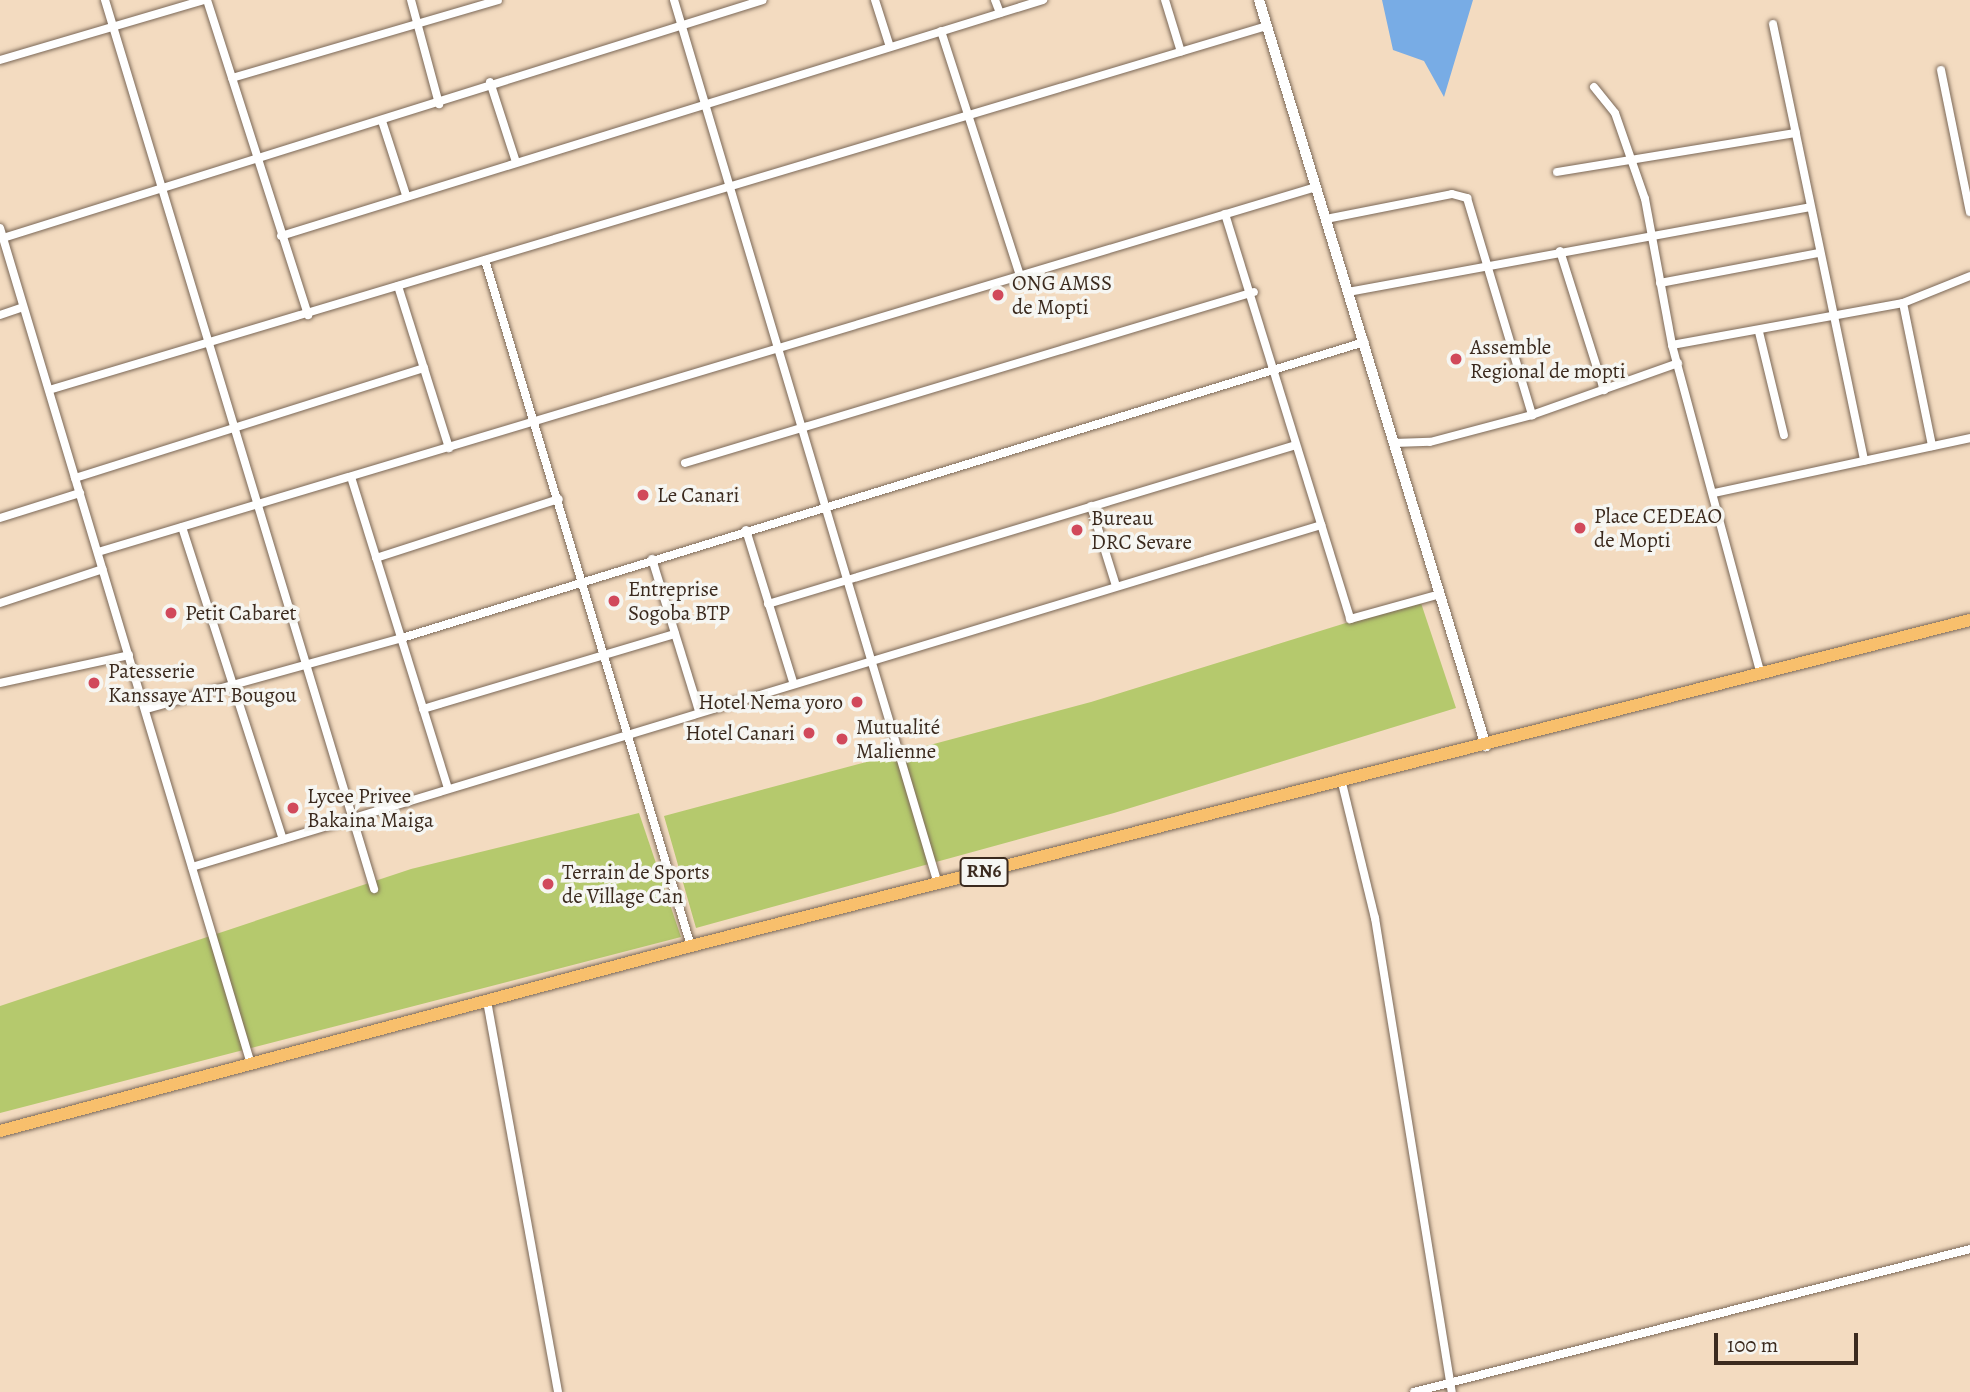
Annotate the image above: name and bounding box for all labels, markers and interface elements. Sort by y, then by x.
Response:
place label: ONG AMSS de Mopti [1012,270,1112,320]
marker: ONG AMSS de Mopti [990,287,1006,303]
place label: Assemble Regional de mopti [1470,334,1626,384]
marker: Assemble Regional de mopti [1448,351,1464,367]
place label: Le Canari [657,482,739,508]
marker: Le Canari [635,487,651,503]
place label: Place CEDEAO de Mopti [1594,503,1722,553]
place label: Bureau DRC Sevare [1091,505,1192,555]
marker: Place CEDEAO de Mopti [1572,520,1588,536]
marker: Bureau DRC Sevare [1069,522,1085,538]
place label: Entreprise Sogoba BTP [628,576,730,626]
marker: Entreprise Sogoba BTP [606,593,622,609]
place label: Petit Cabaret [185,600,297,626]
marker: Petit Cabaret [163,605,179,621]
place label: Patesserie Kanssaye ATT Bougou [108,658,297,708]
marker: Patesserie Kanssaye ATT Bougou [86,675,102,691]
place label: Hotel Nema yoro [698,689,843,715]
marker: Hotel Nema yoro [849,694,865,710]
place label: Mutualité Malienne [856,714,940,764]
place label: Hotel Canari [685,720,795,746]
marker: Hotel Canari [801,725,817,741]
marker: Mutualité Malienne [834,731,850,747]
place label: Lycee Privee Bakaina Maiga [307,783,434,833]
marker: Lycee Privee Bakaina Maiga [285,800,301,816]
road number: RN6 [960,856,1009,888]
place label: Terrain de Sports de Village Can [562,859,710,909]
marker: Terrain de Sports de Village Can [540,876,556,892]
scale bar [1718,1318,1862,1362]
text: 100 m [1727,1331,1778,1359]

